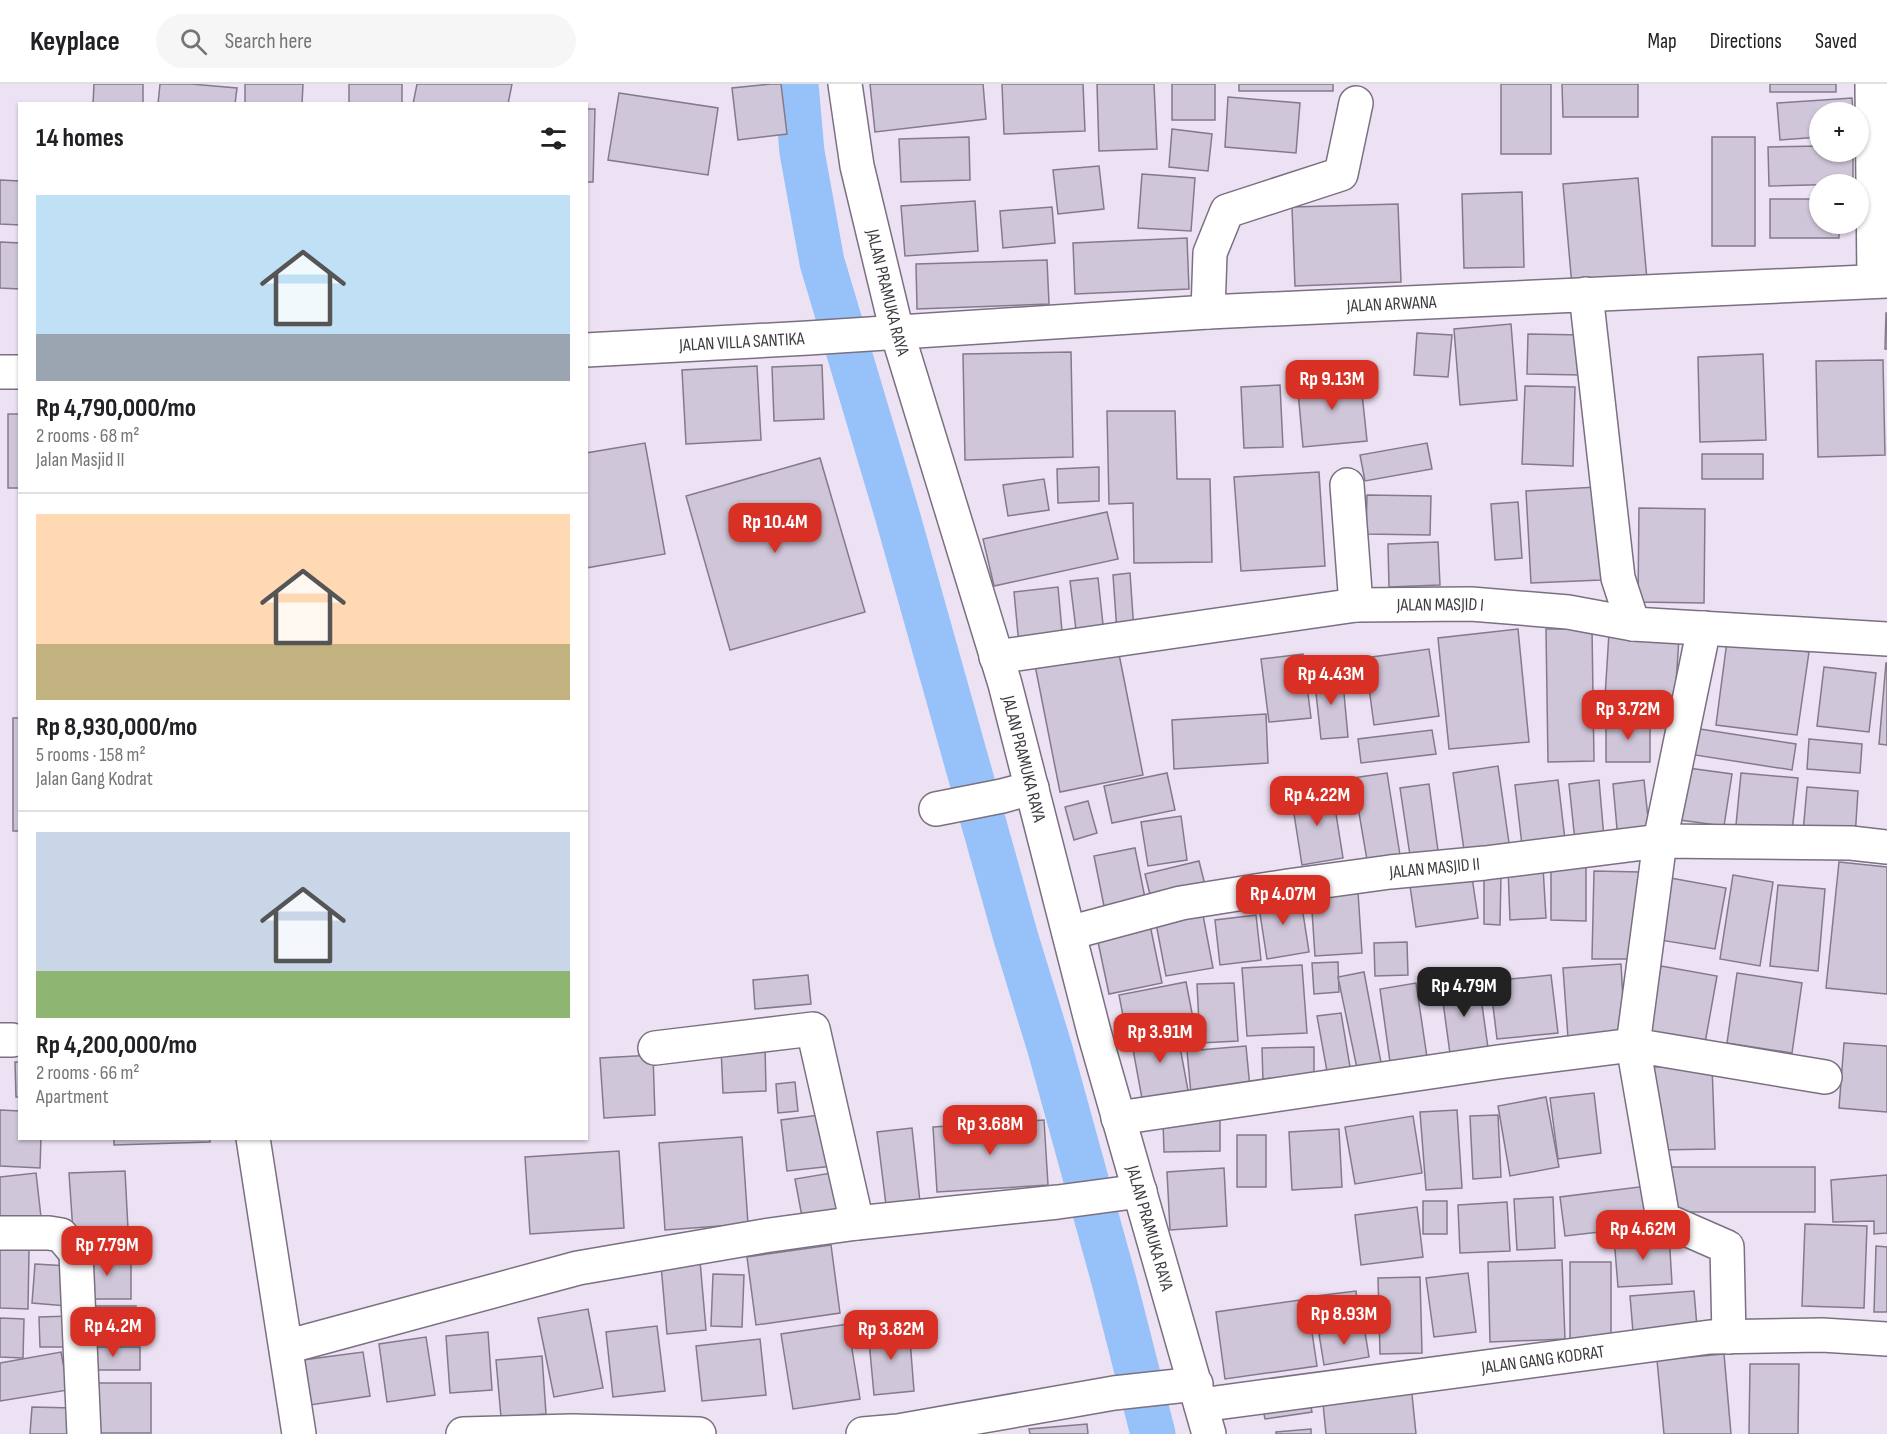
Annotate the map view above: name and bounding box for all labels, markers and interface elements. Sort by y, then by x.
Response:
search box [156,14,576,68]
text: Keyplace [30,25,120,58]
icon: search [177,25,210,58]
text: Search here [225,28,312,55]
text: Map [1647,29,1677,54]
text: Directions [1710,29,1782,54]
text: Saved [1815,29,1857,54]
map controls [1809,102,1869,234]
button: + [1809,102,1869,162]
icon: filters [537,122,570,155]
text: 14 homes [36,123,124,154]
button: − [1809,174,1869,234]
street label: JALAN PRAMUKA RAYA [861,226,914,359]
icon: home [249,234,357,342]
street label: JALAN ARWANA [1345,292,1437,317]
street label: JALAN VILLA SANTIKA [678,328,805,356]
pin: Rp 9.13M [1270,360,1394,411]
text: Rp 9.13M [1300,367,1364,391]
text: Rp 4,790,000/mo [36,393,196,424]
text: 2 rooms · 68 m² [36,424,140,448]
text: Jalan Masjid II [36,448,125,472]
pin: Rp 10.4M [713,503,837,554]
text: Rp 10.4M [742,510,808,534]
icon: home [249,553,357,661]
street label: JALAN MASJID I [1396,594,1485,616]
pin: Rp 4.43M [1269,655,1393,706]
text: Rp 4.43M [1298,662,1364,686]
pin: Rp 3.72M [1566,690,1690,741]
street label: JALAN PRAMUKA RAYA [997,693,1050,825]
text: Rp 3.72M [1596,697,1660,721]
text: Rp 8,930,000/mo [36,712,197,743]
text: 5 rooms · 158 m² [36,743,146,767]
text: Jalan Gang Kodrat [36,767,153,791]
pin: Rp 4.22M [1255,776,1379,827]
text: Rp 4.22M [1284,783,1350,807]
street label: JALAN MASJID II [1387,854,1481,883]
icon: home [249,871,357,979]
pin: Rp 4.07M [1221,875,1345,926]
text: Rp 4.07M [1250,882,1316,906]
pin: Rp 4.79M [1402,967,1526,1018]
text: Rp 4.79M [1431,974,1497,998]
pin: Rp 3.91M [1098,1013,1222,1064]
text: Rp 3.91M [1128,1020,1192,1044]
text: Rp 4,200,000/mo [36,1030,197,1061]
text: 2 rooms · 66 m² [36,1061,140,1085]
text: Apartment [36,1085,109,1109]
pin: Rp 3.68M [928,1105,1052,1156]
text: Rp 3.68M [957,1112,1023,1136]
street label: JALAN PRAMUKA RAYA [1121,1162,1178,1294]
pin: Rp 4.62M [1581,1210,1705,1261]
text: Rp 4.62M [1610,1217,1676,1241]
pin: Rp 7.79M [45,1226,169,1277]
text: Rp 7.79M [75,1233,139,1257]
pin: Rp 8.93M [1282,1295,1406,1346]
text: Rp 8.93M [1311,1302,1377,1326]
pin: Rp 4.2M [58,1307,168,1358]
pin: Rp 3.82M [829,1310,953,1361]
text: Rp 4.2M [84,1314,142,1338]
text: Rp 3.82M [858,1317,924,1341]
street label: JALAN GANG KODRAT [1479,1341,1606,1379]

